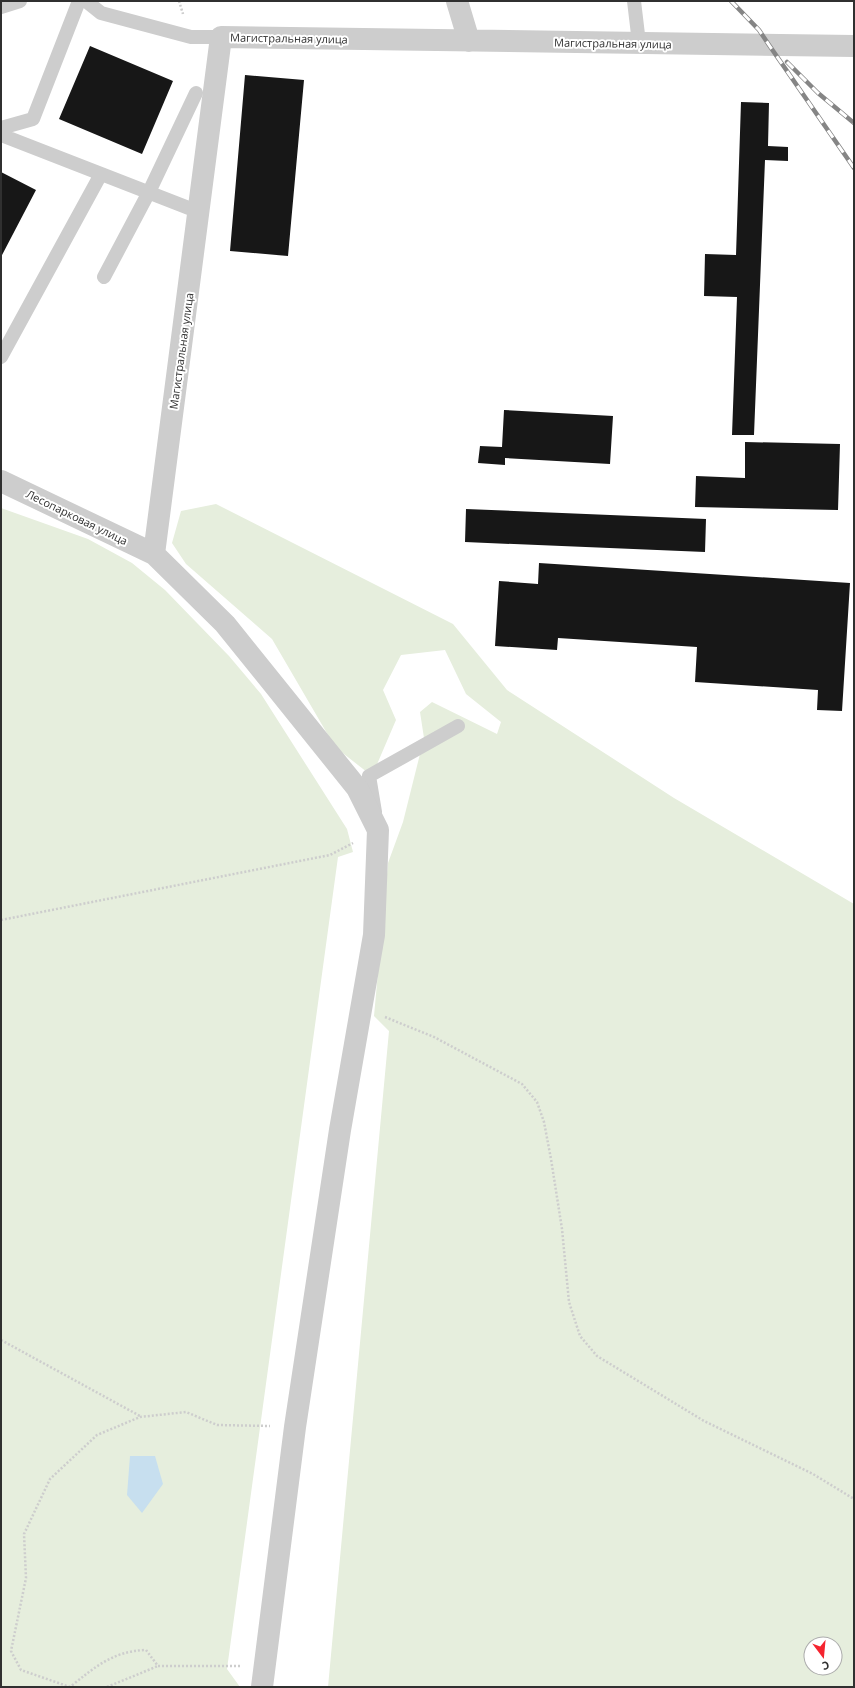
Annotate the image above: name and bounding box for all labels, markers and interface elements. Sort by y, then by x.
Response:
street label: Магистральная улица [230,29,348,47]
street label: Магистральная улица [554,34,672,52]
street label: Магистральная улица [165,292,197,410]
street label: Лесопарковая улица [24,486,130,548]
north arrow [803,1636,843,1676]
text: С [820,1658,831,1674]

